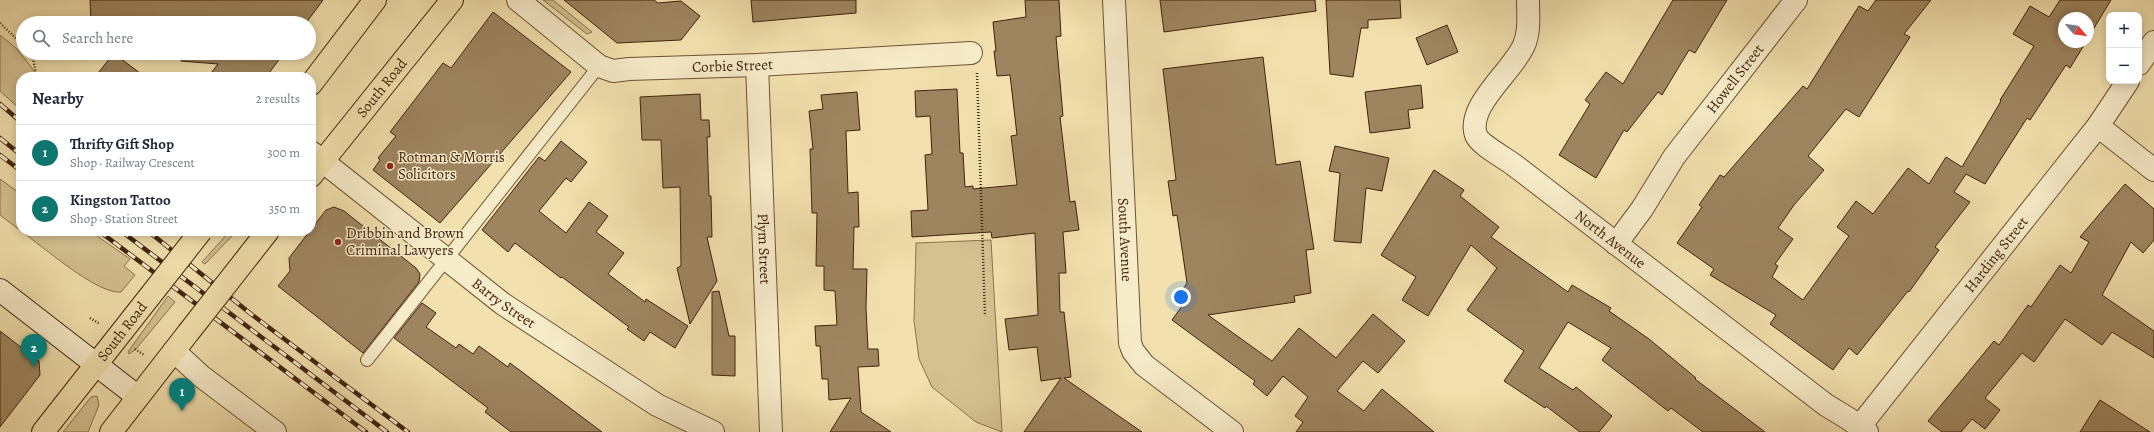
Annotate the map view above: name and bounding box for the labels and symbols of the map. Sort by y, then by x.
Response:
north arrow [2058,12,2094,48]
street label: Howell Street [1702,40,1768,117]
street label: South Road [352,53,412,122]
street label: Corbie Street [692,54,773,77]
place label: Rotman & Morris Solicitors [398,147,505,184]
marker: Rotman & Morris Solicitors [385,161,395,171]
street label: South Avenue [1113,197,1137,282]
street label: North Avenue [1571,205,1650,273]
street label: Harding Street [1960,212,2032,297]
street label: Plym Street [753,213,775,285]
place label: Dribbin and Brown Criminal Lawyers [346,223,464,260]
marker: Dribbin and Brown Criminal Lawyers [333,237,343,247]
street label: Barry Street [468,273,540,333]
your location [1171,287,1191,307]
street label: South Road [92,297,152,365]
pin: 2 [21,334,47,367]
pin: 1 [169,378,195,411]

